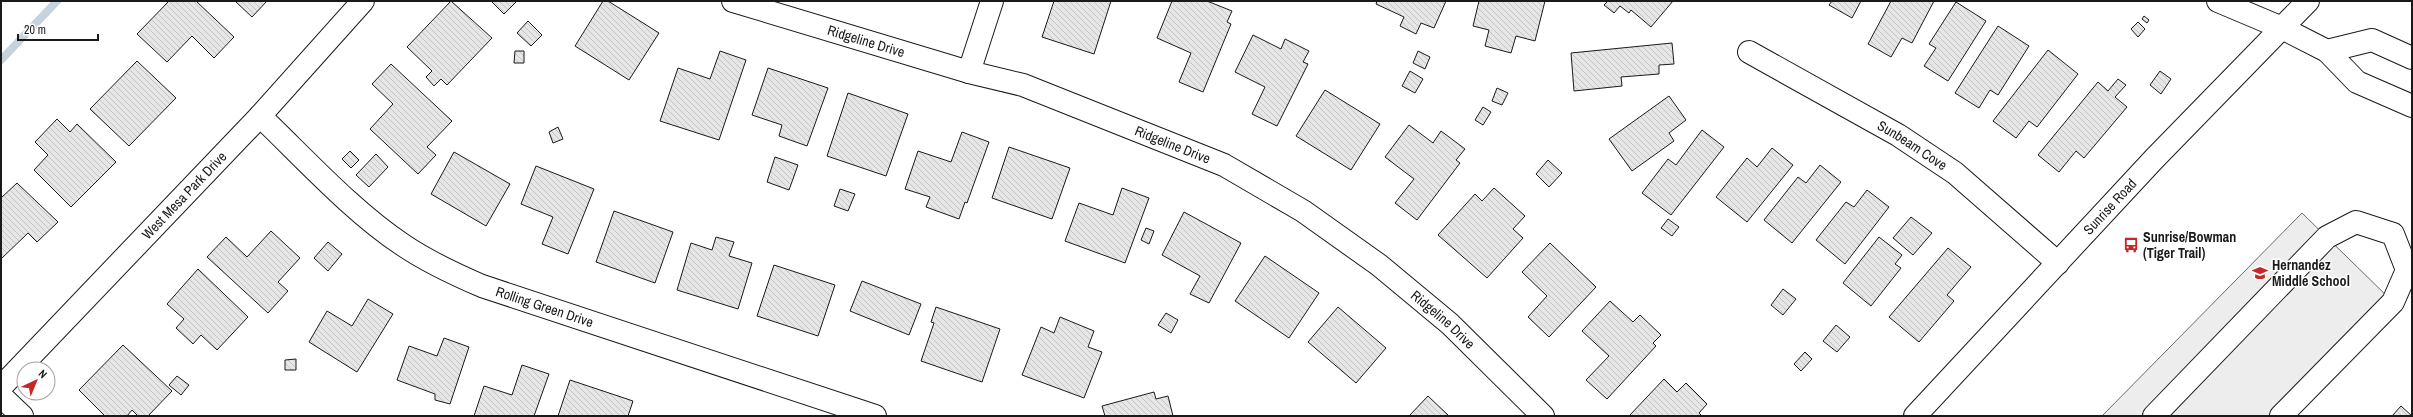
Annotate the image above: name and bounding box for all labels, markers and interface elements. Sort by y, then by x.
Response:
scale bar [18,16,98,42]
street label: Ridgeline Drive [825,21,907,61]
text: 20 m [24,22,46,38]
street label: Sunbeam Cove [1874,116,1950,174]
street label: Ridgeline Drive [1132,121,1213,168]
street label: West Mesa Park Drive [138,148,230,243]
street label: Sunrise Road [2079,175,2140,238]
place label: Sunrise/Bowman (Tiger Trail) [2143,228,2236,262]
bus stop icon: Sunrise/Bowman (Tiger Trail) [2122,236,2140,254]
place label: Hernandez Middle School [2272,256,2350,290]
school or university icon: Hernandez Middle School [2251,264,2269,282]
street label: Rolling Green Drive [494,282,596,331]
street label: Ridgeline Drive [1407,286,1479,353]
north arrow [16,361,56,401]
text: N [36,367,50,381]

